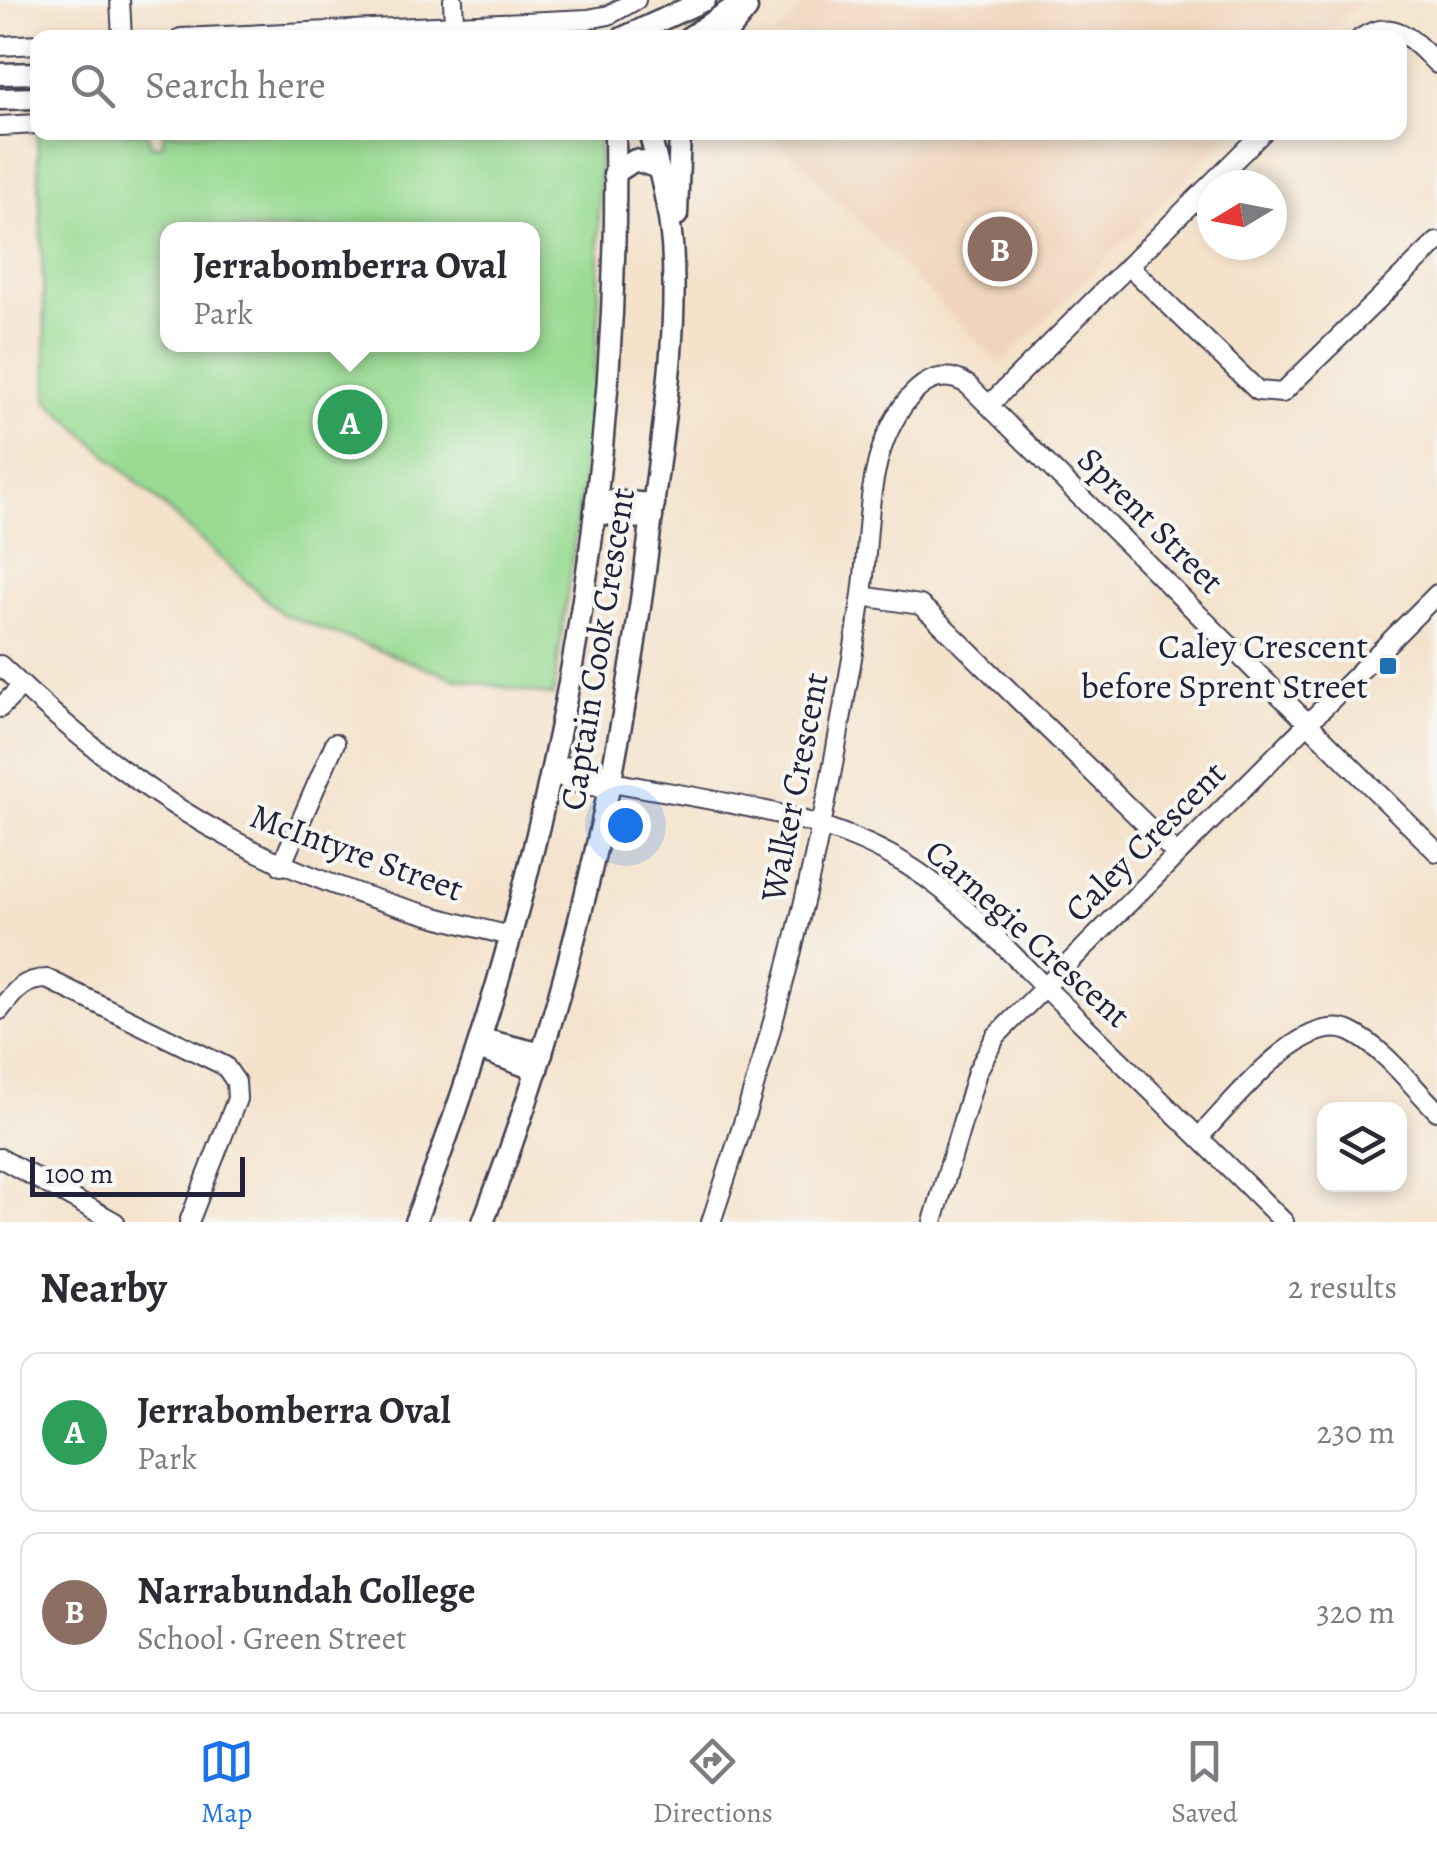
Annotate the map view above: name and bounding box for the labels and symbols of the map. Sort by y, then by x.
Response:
north arrow [1197,170,1287,260]
pin: B [968,212,1032,286]
pin: A [318,384,382,460]
street label: Sprent Street [1067,436,1235,604]
street label: Captain Cook Crescent [548,484,646,814]
place label: Caley Crescent before Sprent Street [1081,622,1368,710]
marker: Caley Crescent before Sprent Street [1377,655,1399,677]
street label: Walker Crescent [748,668,840,906]
street label: Caley Crescent [1054,750,1236,932]
street label: McIntyre Street [244,791,470,913]
your location [600,800,651,851]
street label: Carnegie Crescent [915,828,1141,1038]
scale bar [30,1152,245,1196]

